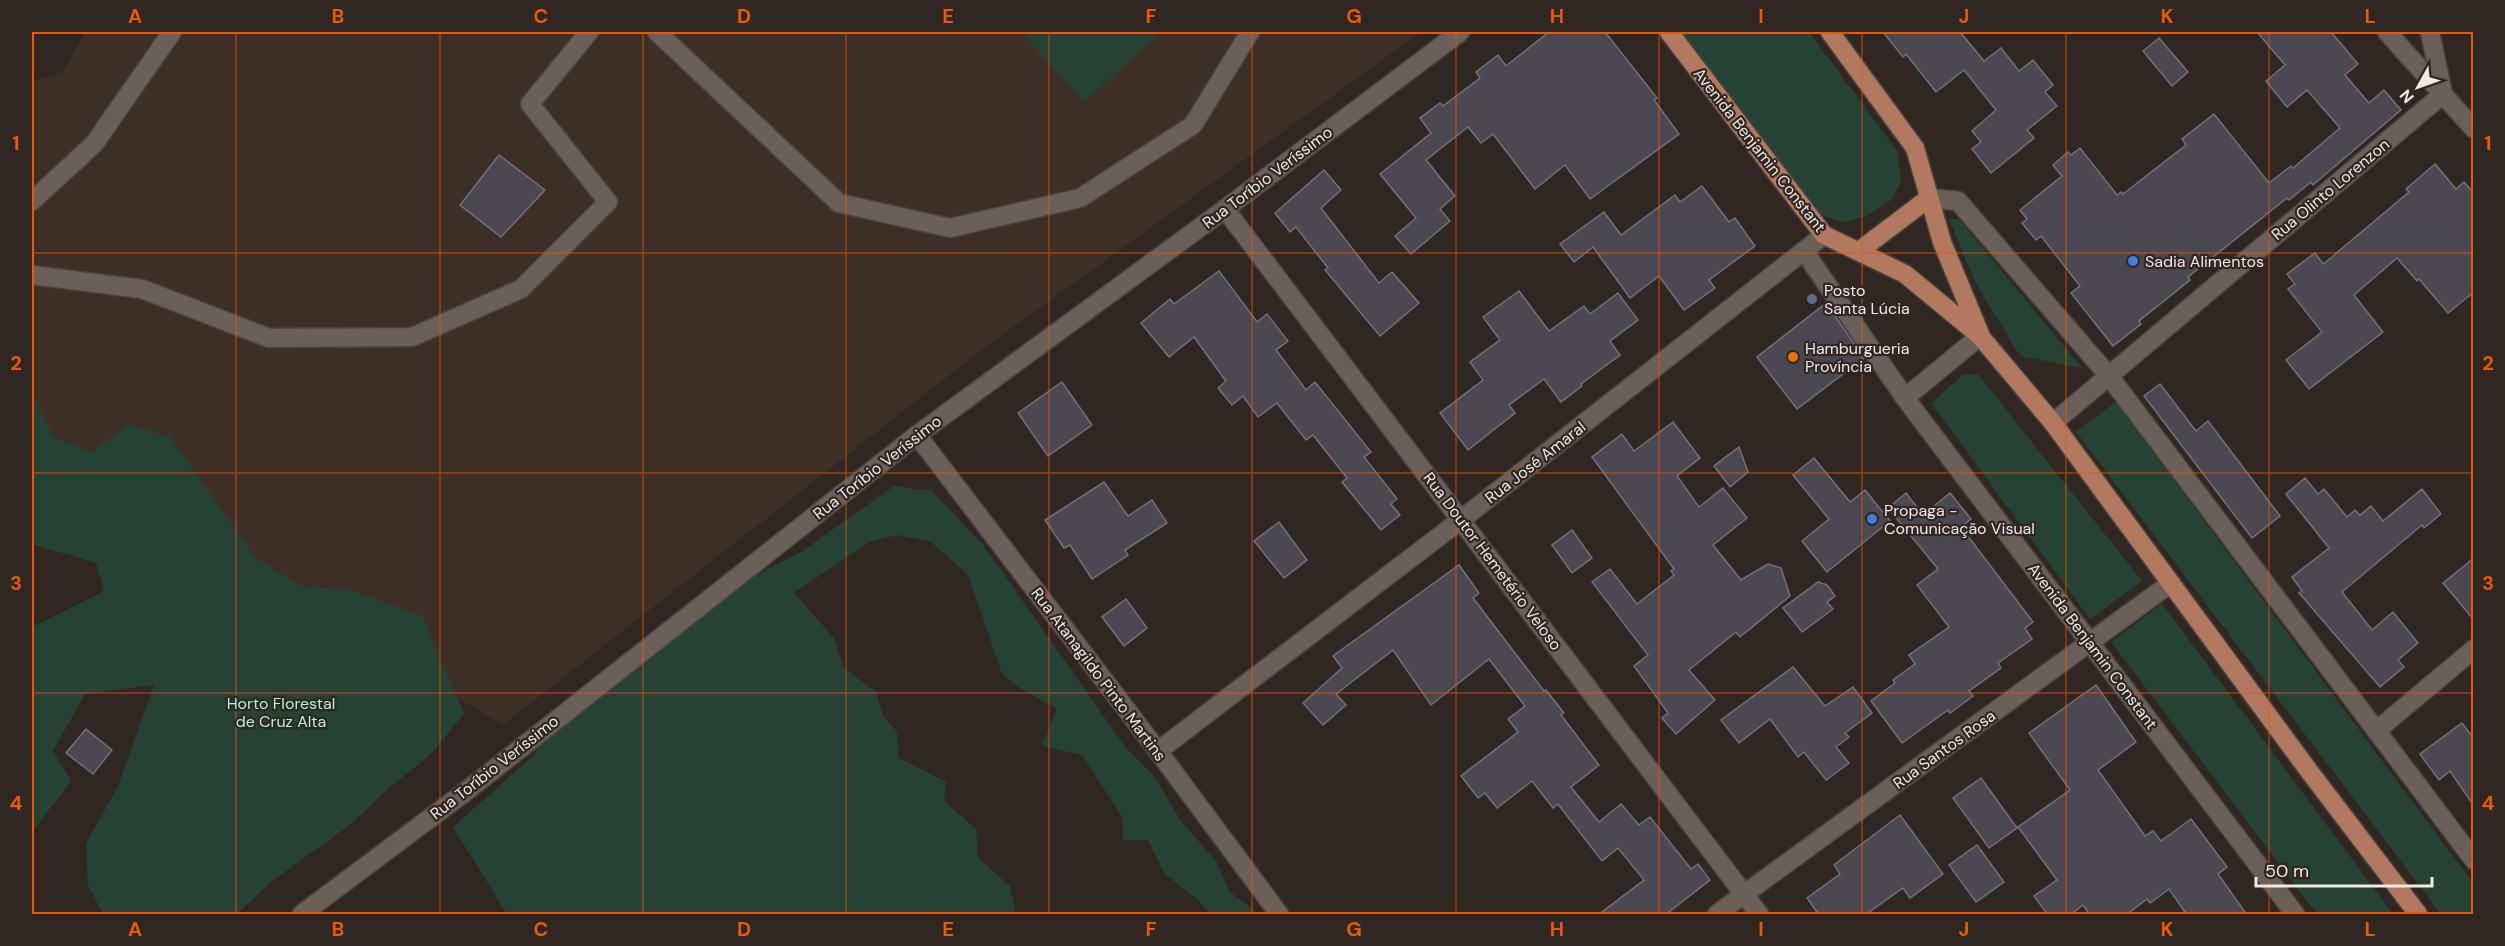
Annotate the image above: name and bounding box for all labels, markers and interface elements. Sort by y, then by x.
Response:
text: A [128,3,142,29]
text: B [332,3,344,29]
text: C [534,3,548,29]
text: D [737,3,751,29]
text: E [942,3,954,29]
text: F [1145,3,1157,29]
text: G [1346,3,1362,29]
text: H [1550,3,1564,29]
text: I [1758,3,1764,29]
text: J [1959,3,1969,29]
text: K [2160,3,2174,29]
text: L [2364,3,2376,29]
north arrow [2388,57,2448,117]
street label: Avenida Benjamin Constant [1689,64,1830,237]
text: N [2395,85,2419,108]
street label: Rua Toríbio Veríssimo [1198,122,1337,233]
text: 1 [12,130,20,156]
text: 1 [2484,130,2492,156]
street label: Rua Olinto Lorenzon [2267,134,2394,245]
place label: Sadia Alimentos [2145,251,2264,272]
marker: Sadia Alimentos [2126,254,2140,268]
place label: Posto Santa Lúcia [1824,280,1910,319]
marker: Posto Santa Lúcia [1805,292,1819,306]
place label: Hamburgueria Província [1805,338,1909,377]
text: 2 [10,350,22,376]
marker: Hamburgueria Província [1786,350,1800,364]
text: 2 [2482,350,2494,376]
street label: Rua Toríbio Veríssimo [809,411,946,524]
street label: Rua José Amaral [1481,416,1590,508]
street label: Rua Doutor Hemetério Veloso [1419,468,1567,655]
place label: Propaga - Comunicação Visual [1884,500,2035,539]
marker: Propaga - Comunicação Visual [1865,512,1879,526]
street label: Avenida Benjamin Constant [2023,559,2162,734]
text: 3 [10,570,22,596]
text: 3 [2482,570,2494,596]
street label: Rua Atanagildo Pinto Martins [1026,583,1171,765]
park label: Horto Florestal de Cruz Alta [227,693,335,732]
street label: Rua Santos Rosa [1889,705,2000,794]
street label: Rua Toríbio Veríssimo [426,711,563,824]
text: 4 [10,790,23,816]
text: 4 [2482,790,2495,816]
scale bar [2256,850,2432,888]
text: 50 m [2265,859,2309,883]
text: A [128,916,142,942]
text: B [332,916,344,942]
text: C [534,916,548,942]
text: D [737,916,751,942]
text: E [942,916,954,942]
text: F [1145,916,1157,942]
text: G [1346,916,1362,942]
text: H [1550,916,1564,942]
text: I [1758,916,1764,942]
text: J [1959,916,1969,942]
text: K [2160,916,2174,942]
text: L [2364,916,2376,942]

